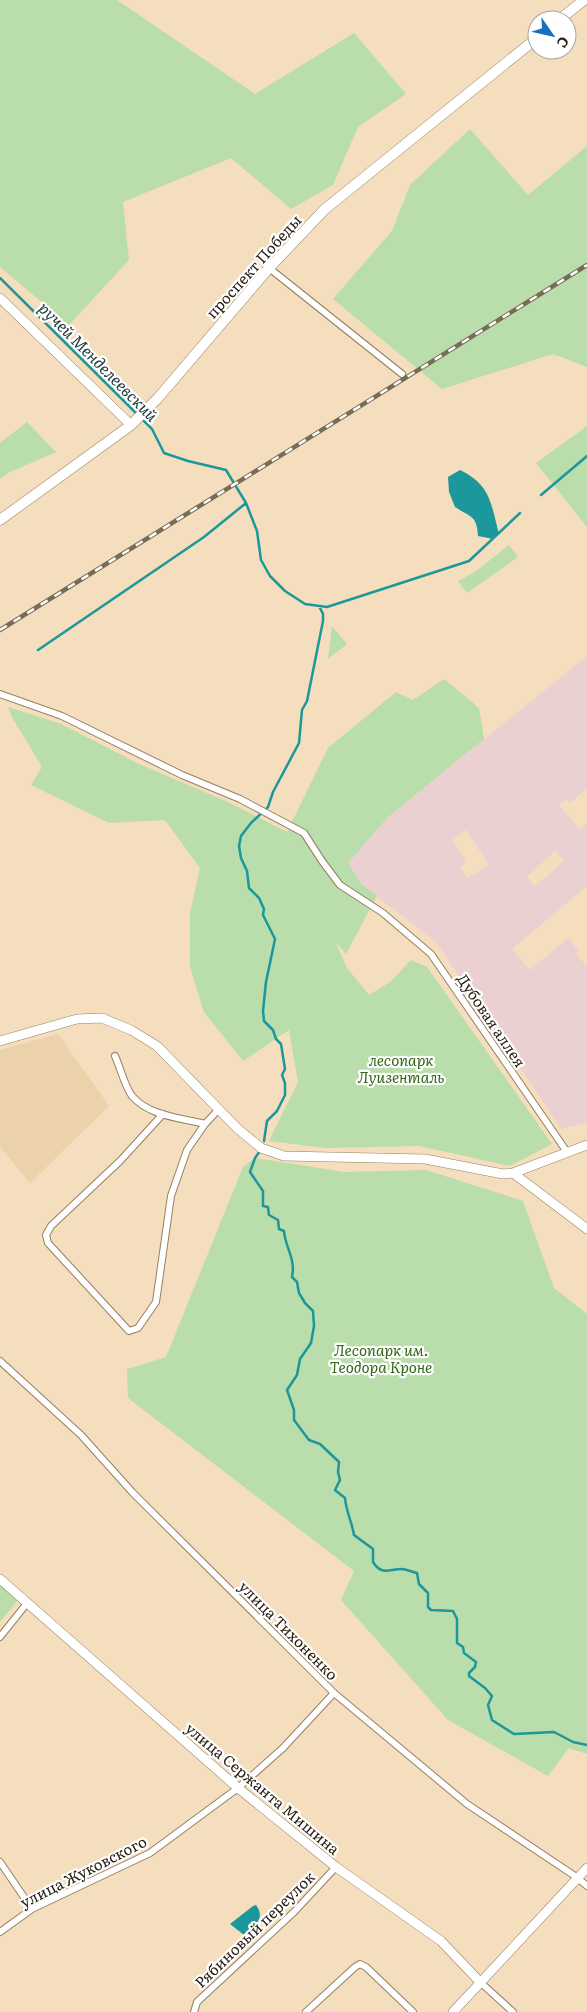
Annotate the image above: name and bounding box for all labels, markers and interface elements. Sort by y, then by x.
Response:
north arrow [527,10,577,60]
text: С [553,33,575,53]
street label: проспект Победы [200,209,306,323]
water label: ручей Менделеевский [34,296,165,427]
street label: Дубовая аллея [452,968,532,1072]
park label: лесопарк Луизенталь [358,1048,444,1088]
park label: Лесопарк им. Теодора Кроне [330,1338,432,1378]
street label: улица Тихоненко [234,1575,344,1685]
street label: улица Сержанта Мишина [181,1716,346,1860]
street label: улица Жуковского [16,1829,150,1913]
street label: Рябиновый переулок [189,1865,319,1993]

